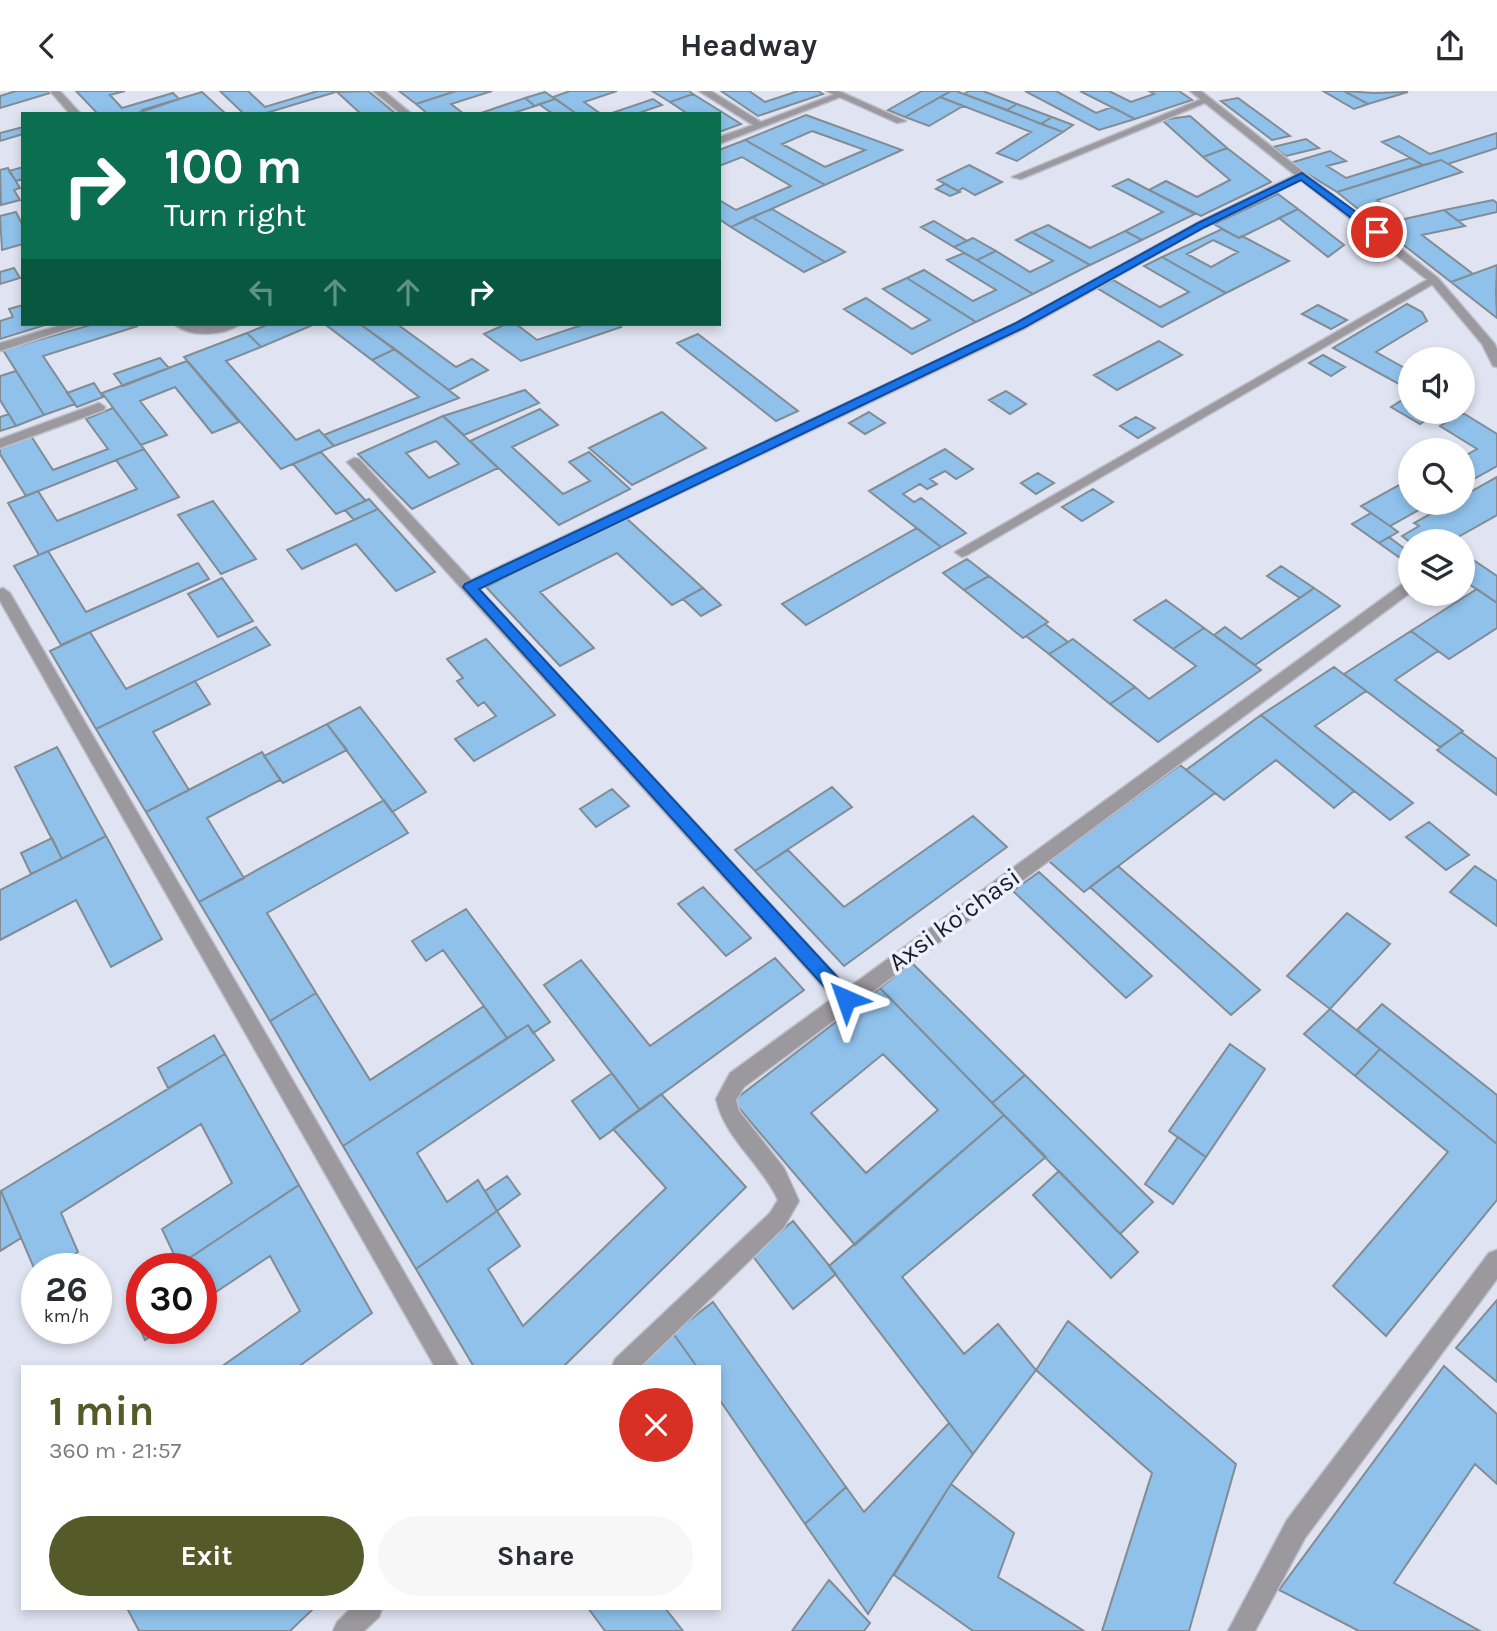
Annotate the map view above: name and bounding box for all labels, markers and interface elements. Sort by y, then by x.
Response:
icon: back [28,27,66,65]
text: Headway [680,27,817,64]
icon: share [1431,27,1469,65]
text: 100 m [164,138,302,195]
icon: right [49,140,140,231]
text: Turn right [164,197,306,234]
pin [1347,202,1407,262]
icon: arrive [1358,213,1396,251]
icon: left [243,273,281,311]
icon: ahead [316,273,354,311]
icon: ahead [389,273,427,311]
icon: right [462,273,500,311]
map controls [1398,347,1475,606]
button: sound [1398,347,1475,424]
button: search [1398,438,1475,515]
button: layers [1398,529,1475,606]
street label: Axsi koʻchasi [882,861,1026,978]
position arrow [809,962,883,1036]
speed limit sign: 30 [126,1253,217,1344]
text: 26 [45,1269,88,1310]
text: km/h [44,1305,89,1327]
text: 1 min [49,1386,154,1436]
button: close [619,1388,693,1462]
text: 360 m · 21:57 [49,1437,181,1464]
button: Exit [49,1516,364,1596]
button: Share [378,1516,693,1596]

